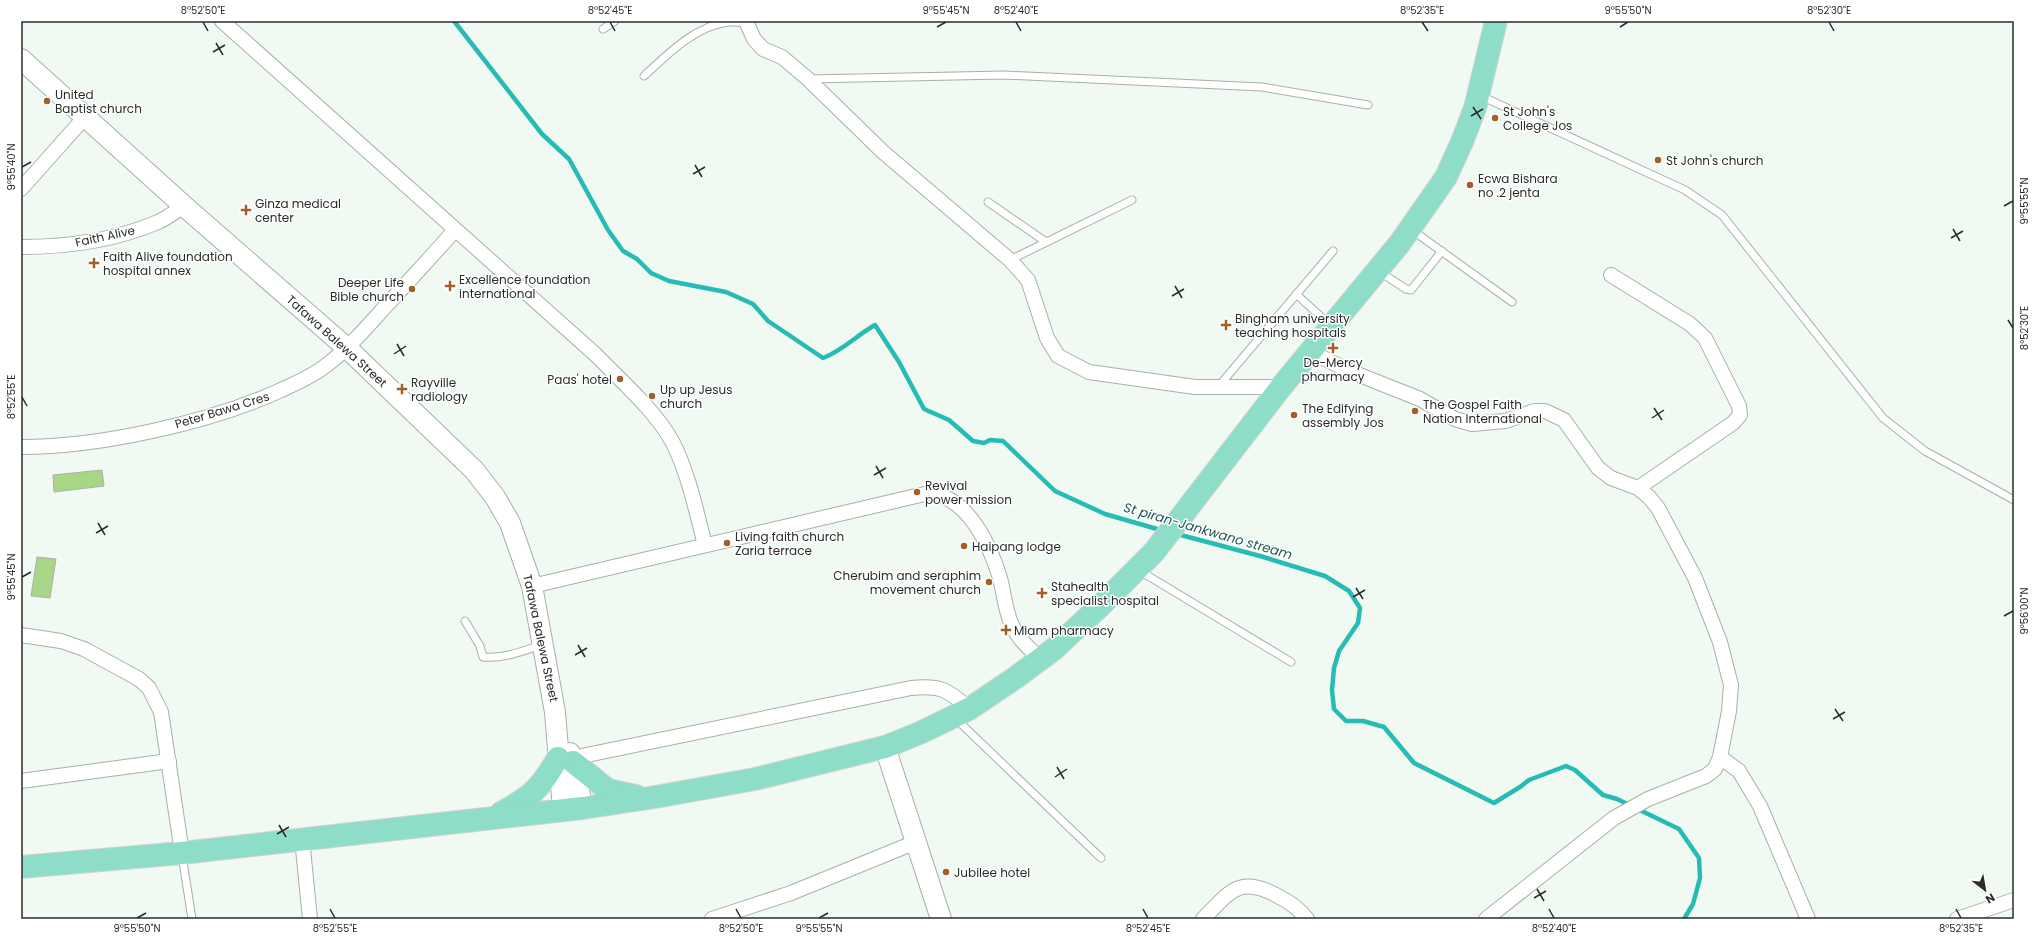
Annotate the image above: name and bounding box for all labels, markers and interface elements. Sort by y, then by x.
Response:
text: 8°52'50"E [181,3,225,18]
text: 8°52'45"E [588,3,632,18]
text: 9°55'45"N [922,3,970,18]
text: 8°52'40"E [994,3,1038,18]
text: 8°52'35"E [1400,3,1444,18]
text: 9°55'50"N [1604,3,1652,18]
text: 8°52'30"E [1807,3,1851,18]
place label: United Baptist church [55,86,142,117]
marker: United Baptist church [42,96,52,106]
place label: St John's College Jos [1503,103,1572,134]
marker: St John's College Jos [1490,113,1500,123]
text: 9°55'40"N [4,143,19,191]
place label: St John's church [1666,152,1763,169]
marker: St John's church [1653,155,1663,165]
place label: Ecwa Bishara no .2 jenta [1478,170,1558,201]
text: 9°55'55"N [2017,177,2032,225]
marker: Ecwa Bishara no .2 jenta [1465,180,1475,190]
place label: Ginza medical center [255,195,341,226]
marker: Ginza medical center [240,204,252,216]
street label: Faith Alive [74,221,136,251]
place label: Faith Alive foundation hospital annex [103,248,233,279]
marker: Faith Alive foundation hospital annex [88,257,100,269]
place label: Excellence foundation international [459,271,590,302]
place label: Deeper Life Bible church [330,274,404,305]
marker: Excellence foundation international [444,280,456,292]
marker: Deeper Life Bible church [407,284,417,294]
street label: Tafawa Balewa Street [283,291,391,391]
text: 8°52'30"E [2017,306,2032,350]
place label: Bingham university teaching hospitals [1235,310,1350,341]
marker: Bingham university teaching hospitals [1220,319,1232,331]
marker: De-Mercy pharmacy [1328,343,1338,353]
place label: De-Mercy pharmacy [1302,354,1365,385]
place label: Paas' hotel [547,371,612,388]
place label: Rayville radiology [411,374,468,405]
marker: Paas' hotel [615,374,625,384]
text: 8°52'55"E [4,375,19,419]
place label: Up up Jesus church [660,381,732,412]
marker: Rayville radiology [396,383,408,395]
street label: Peter Bawa Cres [173,388,271,432]
marker: Up up Jesus church [647,391,657,401]
place label: The Gospel Faith Nation International [1423,396,1542,427]
place label: The Edifying assembly Jos [1302,400,1384,431]
marker: The Gospel Faith Nation International [1410,406,1420,416]
marker: The Edifying assembly Jos [1289,410,1299,420]
place label: Revival power mission [925,477,1012,508]
marker: Revival power mission [912,487,922,497]
water label: St piran-Jankwano stream [1121,498,1295,564]
place label: Living faith church Zaria terrace [735,528,844,559]
marker: Living faith church Zaria terrace [722,538,732,548]
place label: Haipang lodge [972,538,1061,555]
marker: Haipang lodge [959,541,969,551]
text: 9°55'45"N [4,553,19,601]
place label: Cherubim and seraphim movement church [833,567,981,598]
street label: Tafawa Balewa Street [519,573,563,703]
marker: Cherubim and seraphim movement church [984,577,994,587]
place label: Stahealth specialist hospital [1051,578,1159,609]
marker: Stahealth specialist hospital [1036,587,1048,599]
text: 9°56'00"N [2017,587,2032,635]
place label: Miam pharmacy [1014,622,1114,639]
marker: Miam pharmacy [1001,625,1011,635]
place label: Jubilee hotel [954,864,1030,881]
marker: Jubilee hotel [941,867,951,877]
north arrow [1965,870,2005,910]
text: N [1982,890,1998,908]
text: 9°55'50"N [113,921,161,936]
text: 8°52'55"E [313,921,357,936]
text: 8°52'50"E [719,921,763,936]
text: 9°55'55"N [795,921,843,936]
text: 8°52'45"E [1126,921,1170,936]
text: 8°52'40"E [1532,921,1576,936]
text: 8°52'35"E [1939,921,1983,936]

